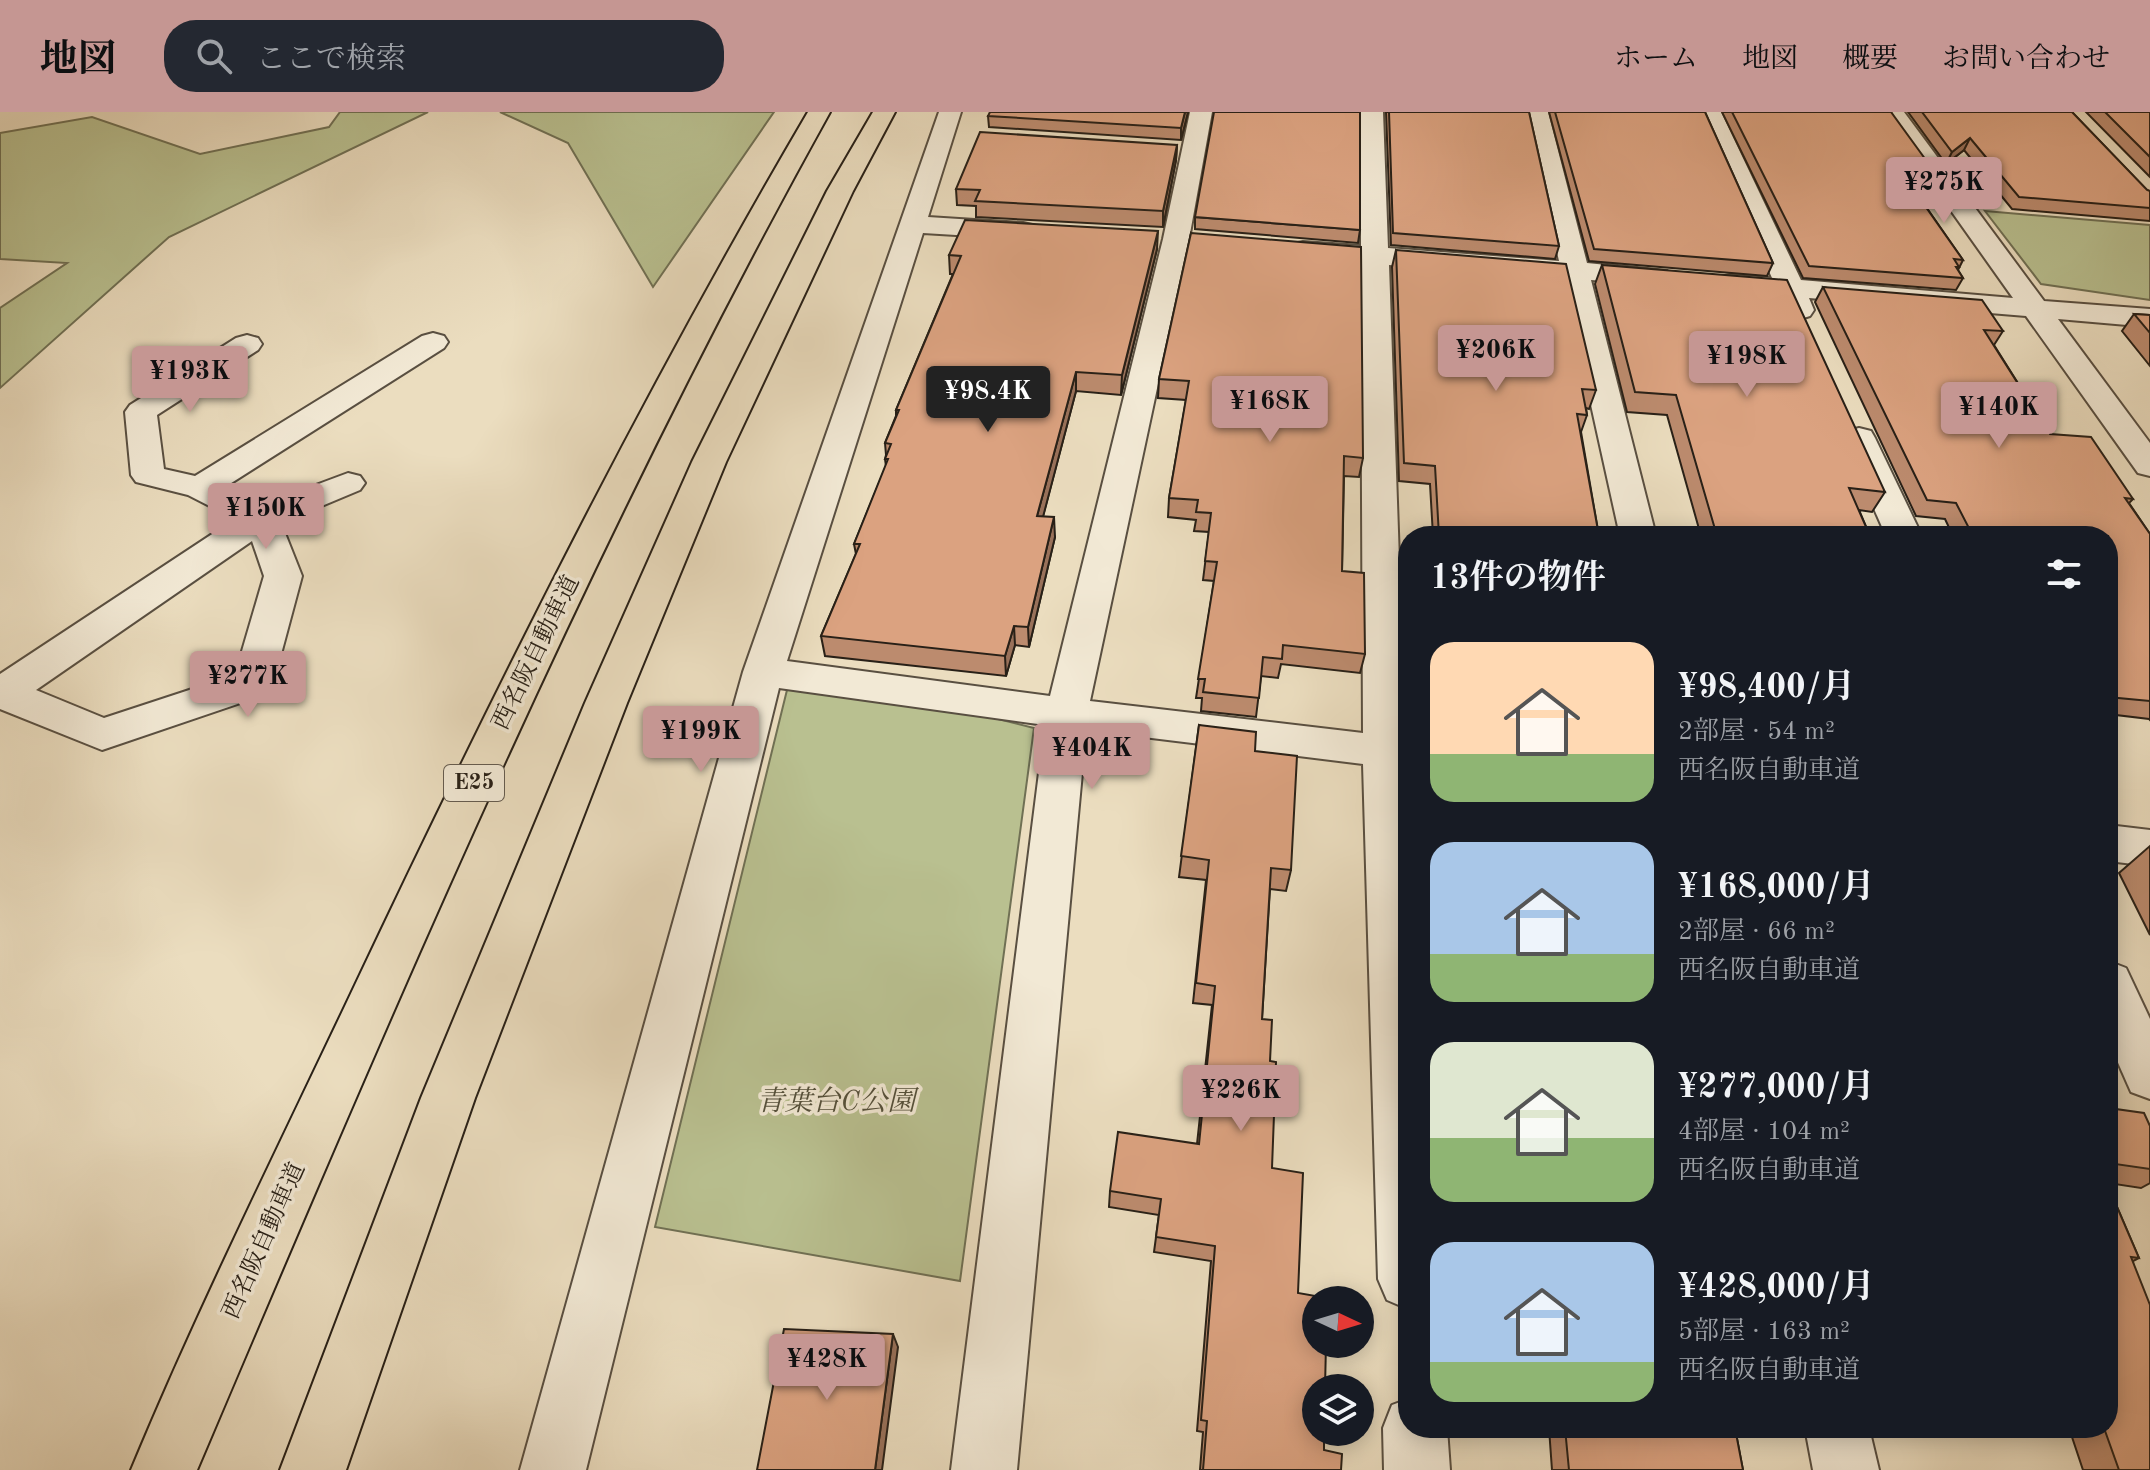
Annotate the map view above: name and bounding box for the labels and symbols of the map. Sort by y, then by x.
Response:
pin: ¥275K [1888,157,2000,225]
pin: ¥206K [1440,325,1552,393]
pin: ¥198K [1691,331,1803,399]
pin: ¥193K [134,346,246,414]
pin: ¥98.4K [923,366,1053,434]
pin: ¥168K [1214,376,1326,444]
pin: ¥140K [1943,382,2055,450]
pin: ¥150K [210,483,322,551]
street label: 西名阪自動車道 [487,571,585,734]
pin: ¥277K [192,651,304,719]
pin: ¥199K [645,706,757,774]
pin: ¥404K [1036,723,1148,791]
road number: E25 [444,765,504,801]
pin: ¥226K [1185,1065,1297,1133]
park label: 青葉台C公園 [757,1086,919,1117]
street label: 西名阪自動車道 [217,1158,310,1323]
north arrow [1302,1286,1374,1358]
pin: ¥428K [771,1334,883,1402]

